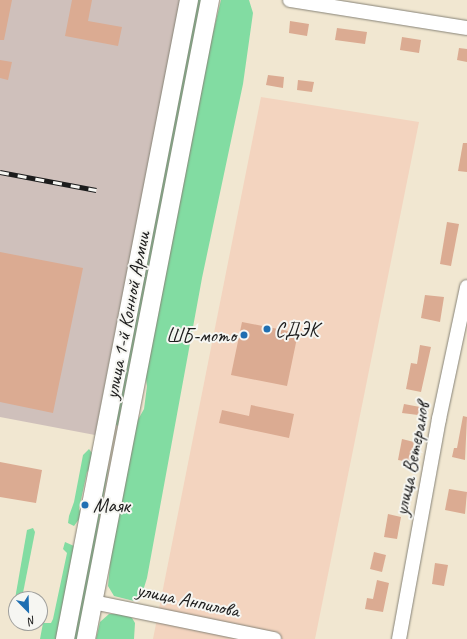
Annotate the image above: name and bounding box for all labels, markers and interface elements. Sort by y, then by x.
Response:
street label: улица 1-й Конной Армии [99,229,155,401]
place label: СДЭК [275,317,319,341]
place label: ШБ-мото [166,323,236,347]
marker: СДЭК [262,324,272,334]
marker: ШБ-мото [239,330,249,340]
street label: улица Ветеранов [389,401,435,517]
place label: Маяк [93,493,130,517]
marker: Маяк [80,500,90,510]
street label: улица Анпилова [134,577,242,623]
north arrow [8,591,48,631]
text: N [26,613,38,629]

